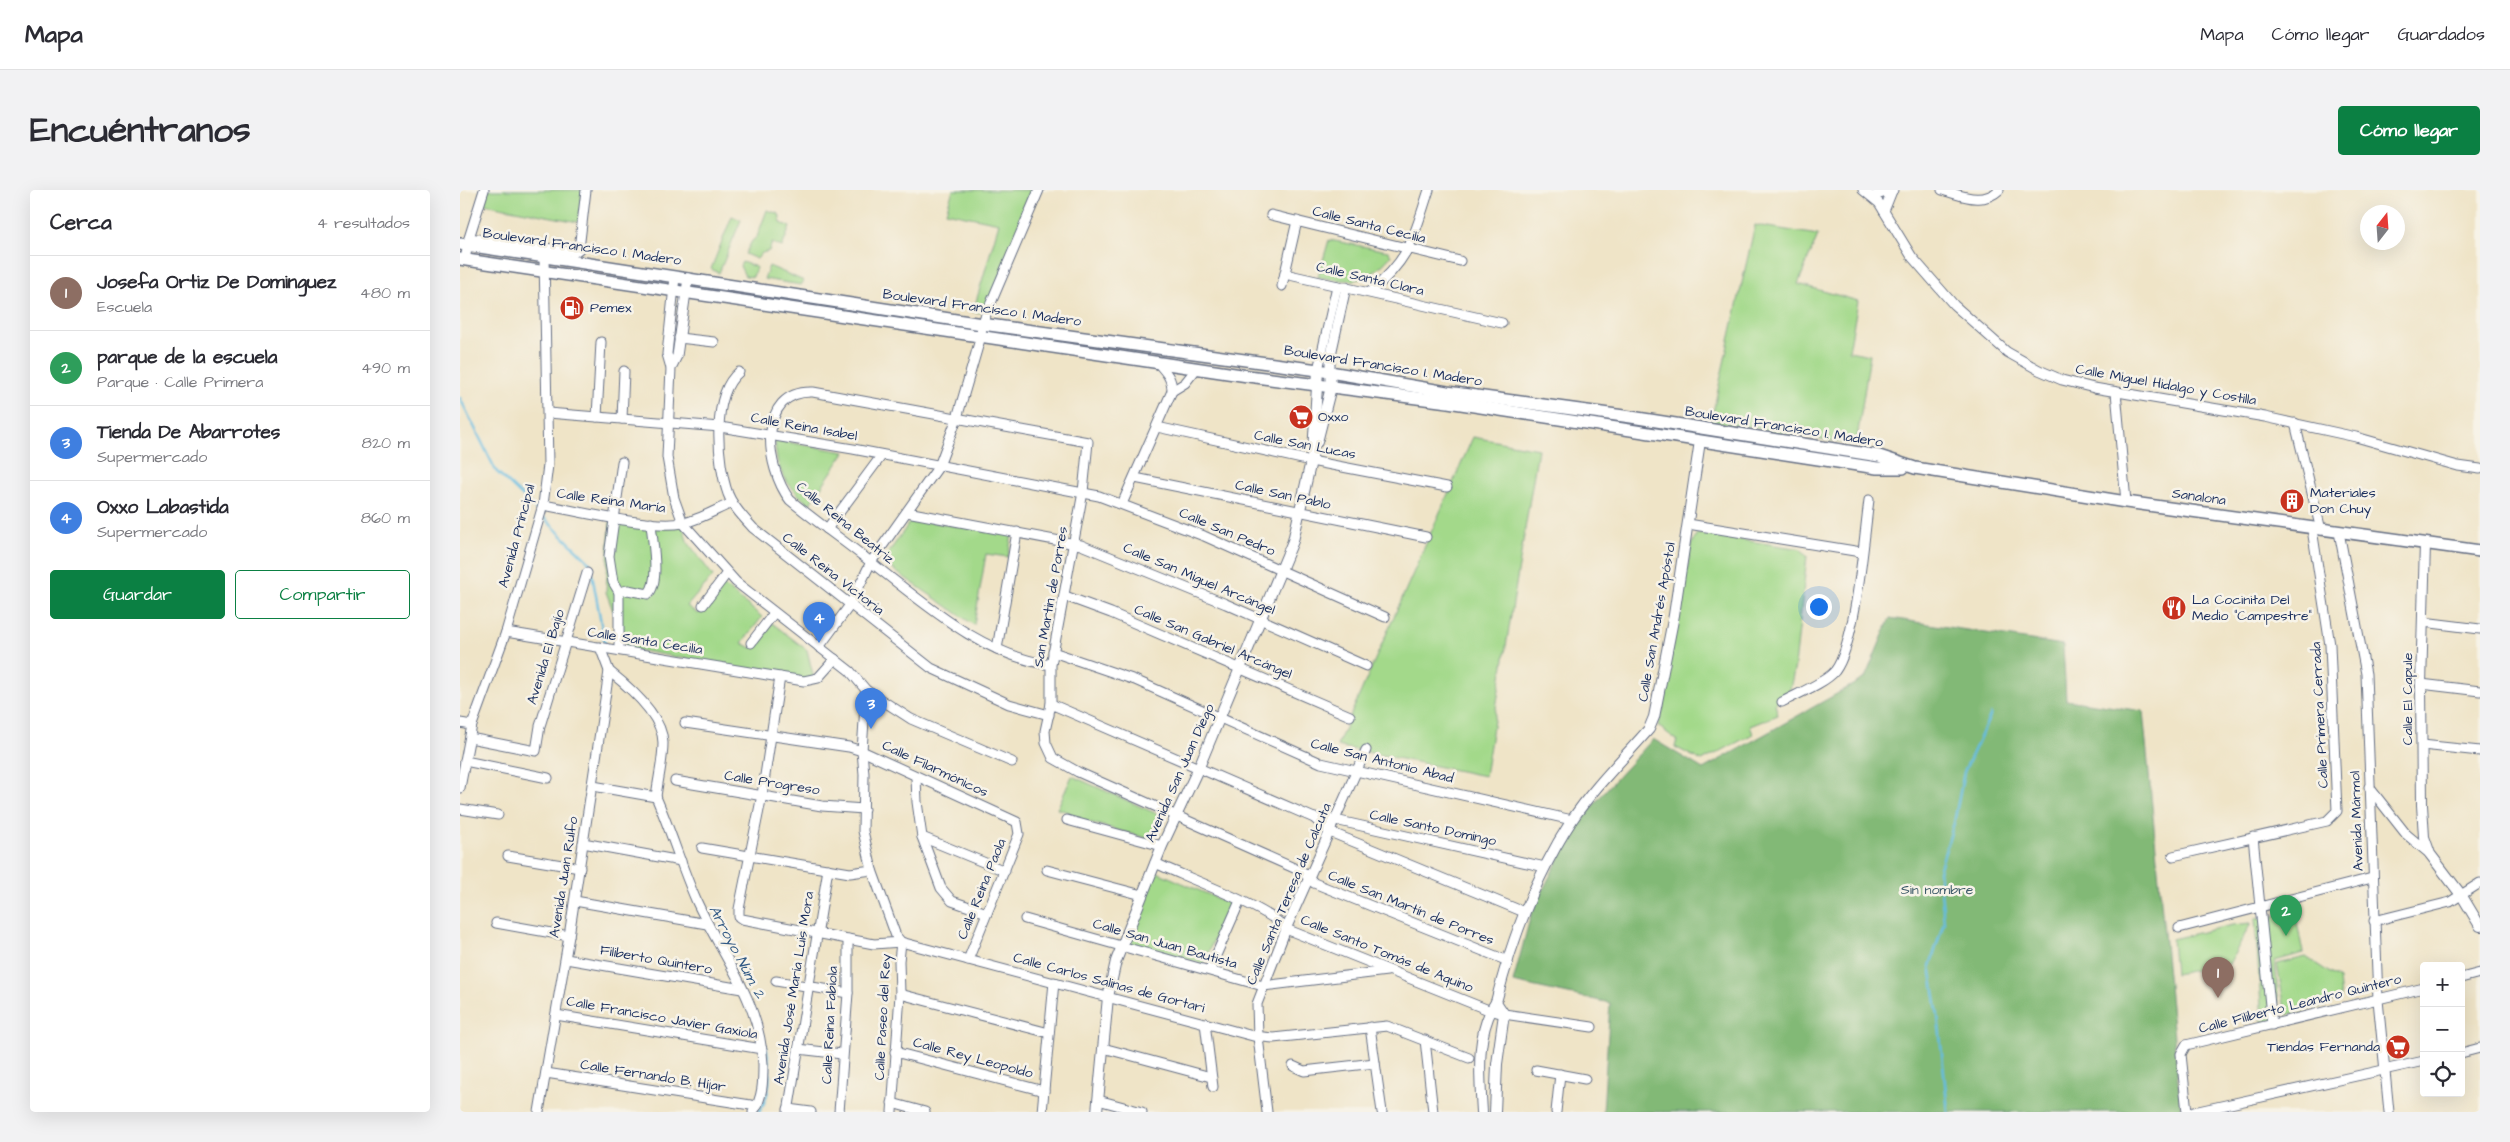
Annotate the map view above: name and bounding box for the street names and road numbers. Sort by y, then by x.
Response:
street label: Calle Santa Cecilia [1310,201,1428,249]
street label: Boulevard Francisco I. Madero [481,223,683,271]
street label: Calle Santa Clara [1314,257,1426,301]
street label: Boulevard Francisco I. Madero [881,284,1083,332]
street label: Boulevard Francisco I. Madero [1283,340,1484,392]
street label: Calle Miguel Hidalgo y Costilla [2074,359,2258,411]
street label: Boulevard Francisco I. Madero [1684,401,1885,453]
street label: Calle Reina Isabel [749,408,859,446]
street label: Calle San Lucas [1252,425,1358,465]
street label: Calle San Pablo [1233,475,1333,515]
street label: Calle Reina Beatriz [792,477,898,569]
street label: Avenida Principal [494,482,540,590]
street label: Calle Reina María [555,483,667,519]
street label: Sanalona [2171,483,2227,511]
street label: Calle San Pedro [1176,503,1278,561]
street label: San Martin de Porres [1029,525,1073,669]
street label: Calle Reina Victoria [778,528,888,620]
street label: Calle San Miguel Arcángel [1120,538,1278,620]
street label: Calle San Andrés Apóstol [1633,541,1681,703]
street label: Calle San Gabriel Arcángel [1131,600,1295,684]
street label: Avenida El Bajío [522,607,570,707]
street label: Calle Santa Cecilia [586,622,704,660]
street label: Calle Primera Cerrada [2306,641,2334,789]
street label: Calle El Capule [2398,652,2418,745]
street label: Avenida San Juan Diego [1140,700,1220,845]
street label: Calle San Antonio Abad [1308,734,1456,788]
street label: Calle Filarmónicos [879,736,991,802]
street label: Calle Progreso [723,766,821,800]
street label: Avenida Mármol [2345,771,2369,871]
street label: Calle Santa Teresa de Calcuta [1242,800,1336,988]
street label: Calle Santo Domingo [1368,805,1498,851]
street label: Avenida Juan Rulfo [545,815,583,939]
street label: Calle Reina Paola [953,836,1011,942]
street label: Calle San Martín de Porres [1325,866,1497,950]
street label: Avenida José María Luis Mora [769,890,819,1086]
street label: Calle Santo Tomás de Aquino [1298,910,1477,998]
street label: Calle San Juan Bautista [1090,914,1240,974]
street label: Filiberto Quintero [598,940,714,980]
street label: Calle Carlos Salinas de Gortari [1011,948,1207,1018]
street label: Calle Paseo del Rey [870,953,896,1081]
street label: Calle Reina Fabiola [817,966,843,1084]
street label: Calle Filiberto Leandro Quintero [2197,969,2403,1039]
street label: Calle Francisco Javier Gaxiola [565,991,759,1045]
street label: Calle Rey Leopoldo [911,1032,1035,1084]
street label: Calle Fernando B. Híjar [579,1055,727,1097]

